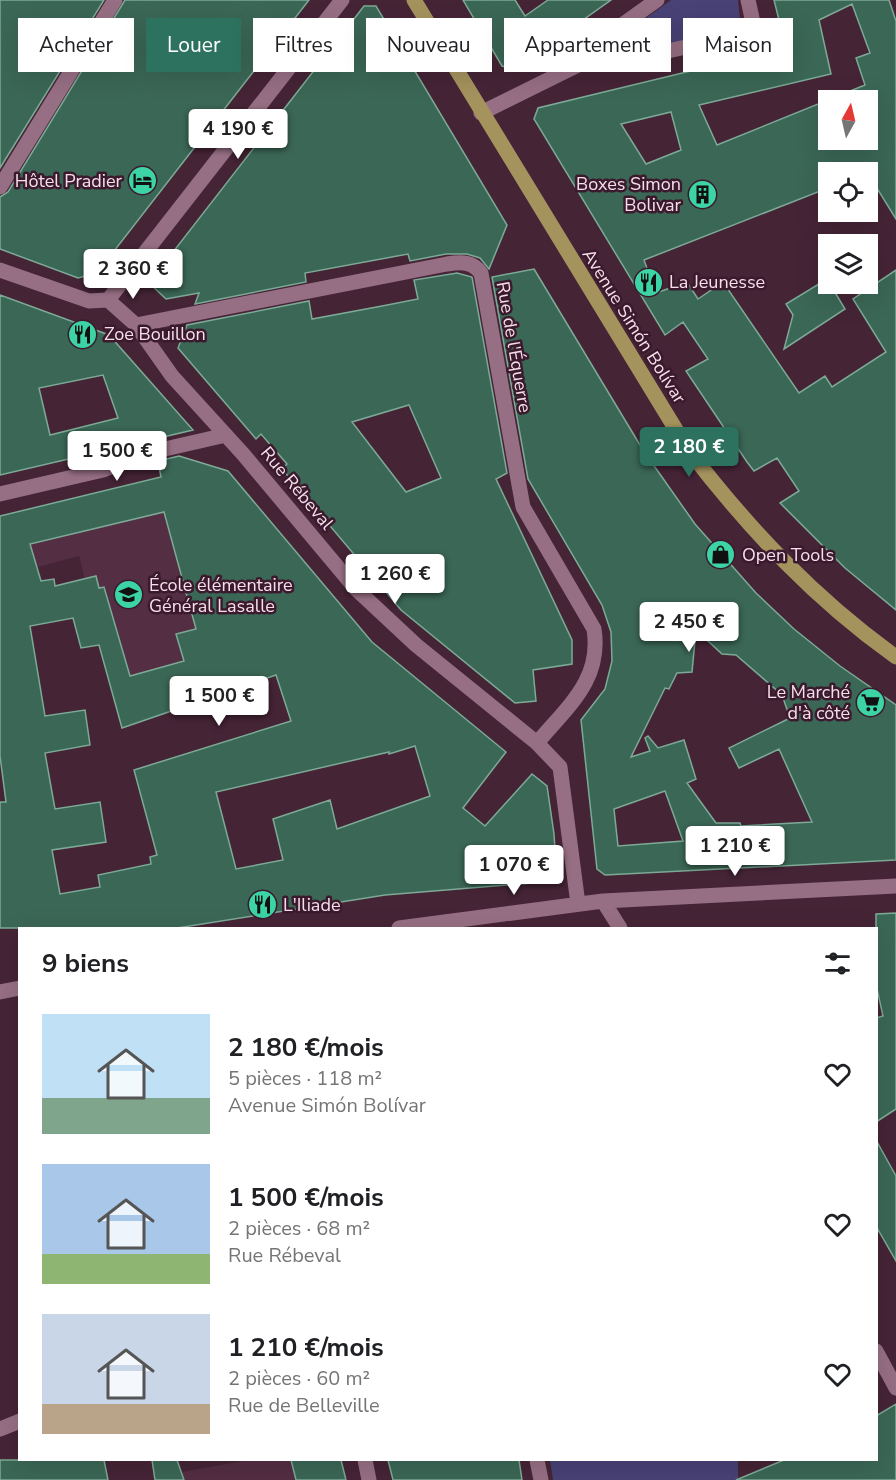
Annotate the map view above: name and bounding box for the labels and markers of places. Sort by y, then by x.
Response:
pin: 4 190 € [183,109,293,160]
hotel icon: Hôtel Pradier [127,165,159,197]
place label: Hôtel Pradier [15,169,123,193]
place label: Boxes Simon Bolivar [576,172,682,217]
building icon: Boxes Simon Bolivar [686,178,718,210]
pin: 2 360 € [78,249,188,300]
restaurant icon: La Jeunesse [632,266,664,298]
place label: La Jeunesse [669,270,765,294]
restaurant icon: Zoe Bouillon [67,318,99,350]
place label: Zoe Bouillon [104,322,206,346]
pin: 2 180 € [634,427,744,478]
pin: 1 500 € [62,431,172,482]
shop icon: Open Tools [705,539,737,571]
place label: Open Tools [742,543,834,567]
pin: 1 260 € [340,554,450,605]
place label: École élémentaire Général Lasalle [149,573,293,618]
school or university icon: École élémentaire Général Lasalle [112,579,144,611]
pin: 2 450 € [634,602,744,653]
pin: 1 500 € [164,676,274,727]
place label: Le Marché d'à côté [767,680,850,725]
supermarket icon: Le Marché d'à côté [855,686,887,718]
pin: 1 210 € [680,826,790,877]
pin: 1 070 € [459,845,569,896]
restaurant icon: L'Iliade [246,889,278,921]
place label: L'Iliade [283,893,340,917]

